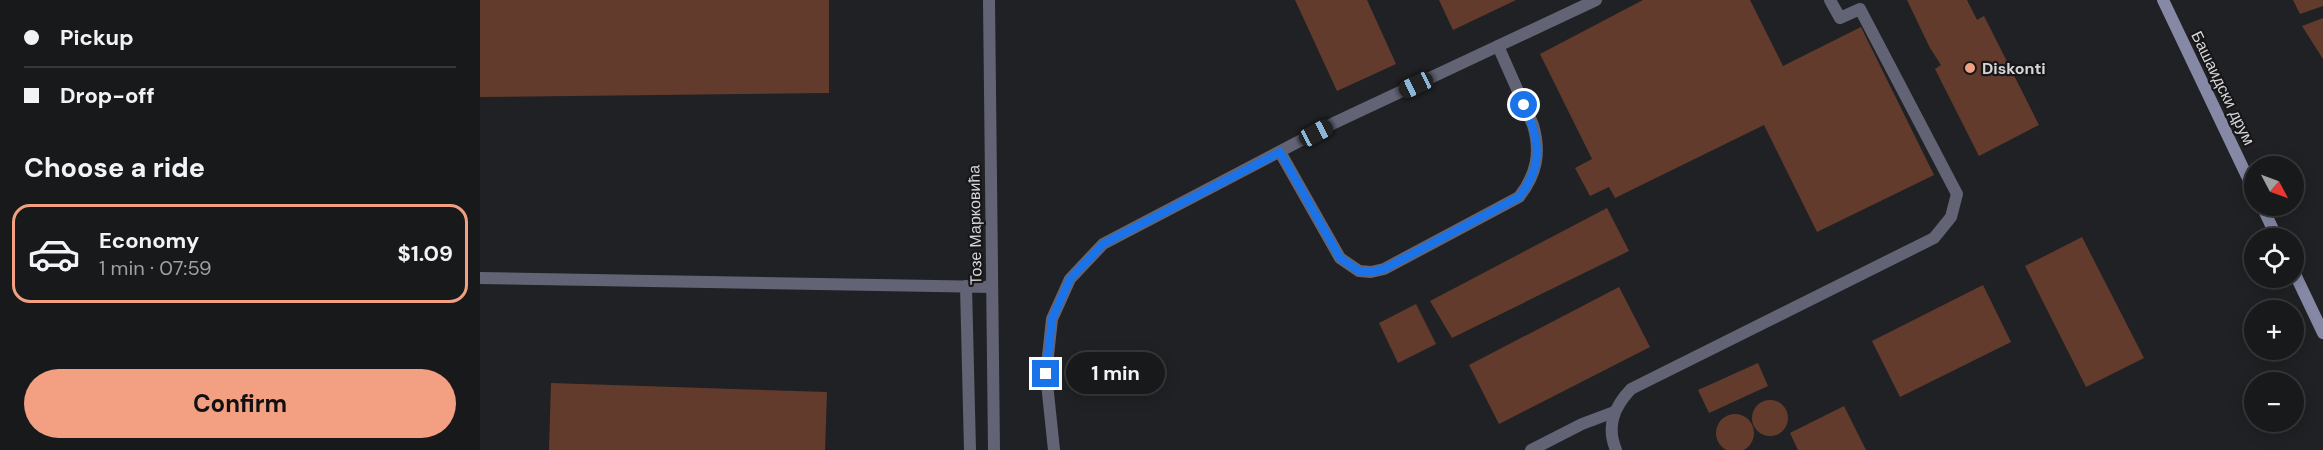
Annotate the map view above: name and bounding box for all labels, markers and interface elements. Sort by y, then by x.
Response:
text: Pickup [60,23,134,52]
street label: Башаидски друм [2186,27,2260,149]
place label: Diskonti [1982,58,2046,79]
marker: Diskonti [1963,61,1977,75]
car [1396,69,1436,101]
text: Drop-off [60,81,155,110]
route start [1510,91,1537,118]
car [1296,117,1336,149]
text: Choose a ride [24,150,205,185]
north arrow [2244,156,2304,216]
map controls [2244,156,2304,432]
street label: Тозе Марковића [963,165,987,285]
text: Economy [99,226,199,255]
icon: car [27,227,81,281]
button: locate [2244,228,2304,288]
text: $1.09 [398,239,453,268]
text: 1 min · 07:59 [99,255,212,281]
button: + [2244,300,2304,360]
callout: 1 min [1067,353,1166,395]
route end [1032,360,1059,387]
text: 1 min [1091,360,1140,386]
button: Confirm [24,369,456,438]
button: − [2244,372,2304,432]

